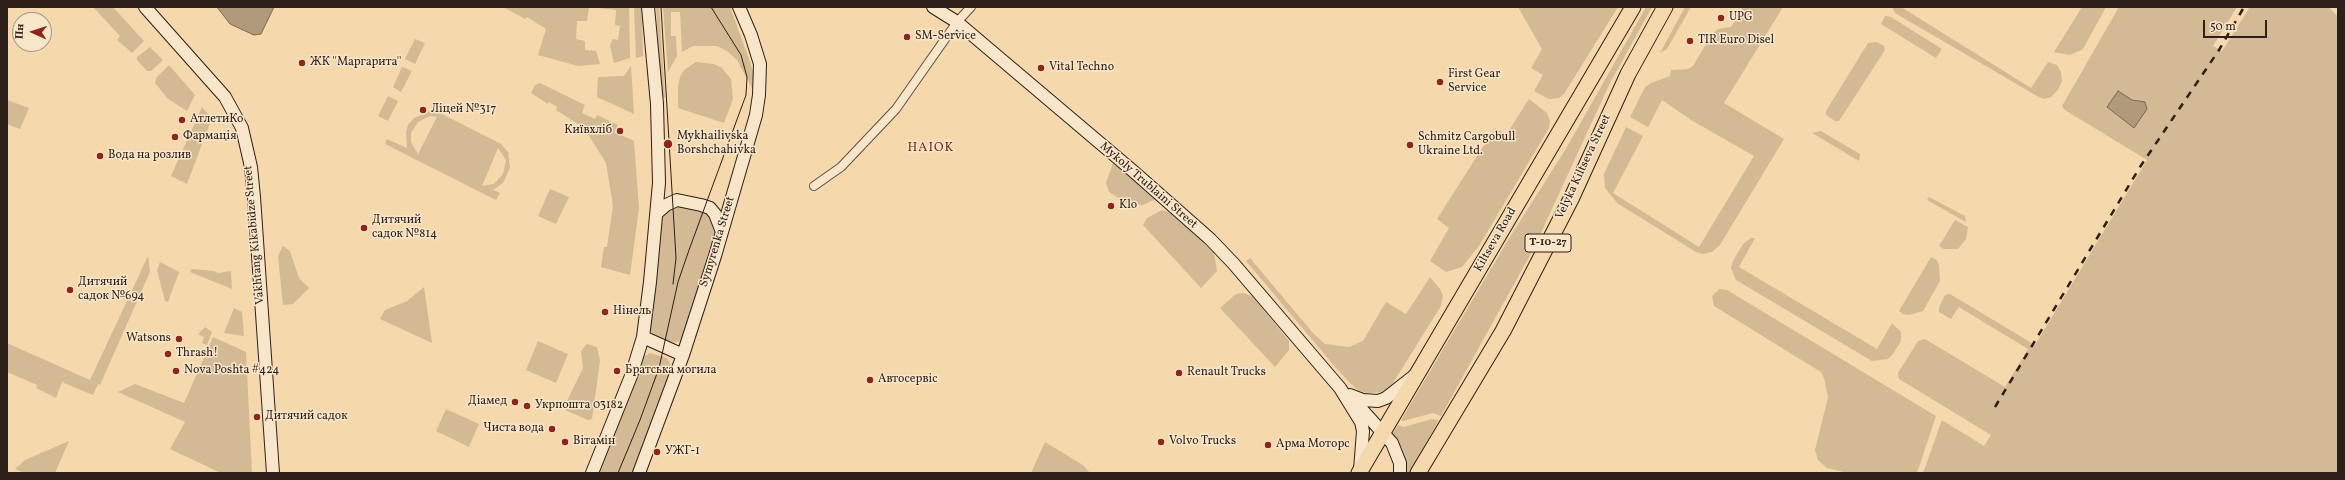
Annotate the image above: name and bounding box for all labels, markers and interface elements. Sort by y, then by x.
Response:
place label: UPG [1729,11,1753,25]
north arrow [12,12,52,52]
scale bar [2205,12,2269,38]
marker: UPG [1716,13,1726,23]
text: 50 m [2210,19,2236,35]
text: Пн [13,23,28,40]
place label: SM-Service [915,30,976,44]
marker: SM-Service [902,32,912,42]
place label: TIR Euro Disel [1698,34,1774,48]
marker: TIR Euro Disel [1685,36,1695,46]
place label: ЖК ''Маргарита'' [310,56,401,70]
marker: ЖК ''Маргарита'' [297,58,307,68]
place label: Vital Techno [1049,61,1114,75]
marker: Vital Techno [1036,63,1046,73]
place label: First Gear Service [1448,68,1500,96]
marker: First Gear Service [1435,77,1445,87]
place label: Ліцей №317 [431,103,496,117]
marker: Ліцей №317 [418,105,428,115]
street label: Velyka Kiltseva Street [1553,112,1615,222]
place label: АтлетиКо [190,113,243,127]
marker: АтлетиКо [177,115,187,125]
place label: Київхліб [564,124,612,138]
marker: Київхліб [615,126,625,136]
place label: Фармація [183,130,236,144]
place label: Mykhailivska Borshchahivka [677,130,756,158]
place label: Schmitz Cargobull Ukraine Ltd. [1418,131,1515,159]
marker: Фармація [170,132,180,142]
marker: Mykhailivska Borshchahivka [662,138,674,150]
street label: Mykoly Trublaini Street [1096,140,1200,232]
marker: Schmitz Cargobull Ukraine Ltd. [1405,140,1415,150]
district label: HAIOK [908,141,954,157]
place label: Вода на розлив [108,149,191,163]
marker: Вода на розлив [95,151,105,161]
street label: Vakhtang Kikabidze Street [242,165,268,305]
street label: Symyrenka Street [697,195,739,289]
place label: Klo [1119,199,1137,213]
marker: Klo [1106,201,1116,211]
street label: Kiltseva Road [1472,205,1520,275]
place label: Дитячий садок №814 [372,214,437,242]
marker: Дитячий садок №814 [359,223,369,233]
road number: Т-10-27 [1525,234,1571,252]
place label: Дитячий садок №694 [78,276,144,304]
marker: Дитячий садок №694 [65,285,75,295]
place label: Нінель [613,305,651,319]
marker: Нінель [600,307,610,317]
place label: Watsons [126,332,171,346]
marker: Watsons [174,334,184,344]
place label: Thrash! [176,347,218,361]
marker: Thrash! [163,349,173,359]
place label: Nova Poshta #424 [184,364,279,378]
place label: Братська могила [625,364,716,378]
marker: Nova Poshta #424 [171,366,181,376]
marker: Братська могила [612,366,622,376]
place label: Renault Trucks [1187,366,1266,380]
marker: Renault Trucks [1174,368,1184,378]
place label: Автосервіс [878,373,937,387]
marker: Автосервіс [865,375,875,385]
place label: Діамед [468,395,507,409]
marker: Діамед [510,397,520,407]
place label: Укрпошта 03182 [535,399,623,413]
marker: Укрпошта 03182 [522,401,532,411]
place label: Дитячий садок [265,410,348,424]
marker: Дитячий садок [252,412,262,422]
place label: Чиста вода [483,422,544,436]
marker: Чиста вода [547,424,557,434]
place label: Вітамін [573,435,615,449]
place label: Volvo Trucks [1169,435,1236,449]
marker: Вітамін [560,437,570,447]
marker: Volvo Trucks [1156,437,1166,447]
place label: Арма Моторс [1276,438,1350,452]
marker: Арма Моторс [1263,440,1273,450]
place label: УЖГ-1 [665,445,700,459]
marker: УЖГ-1 [652,447,662,457]

